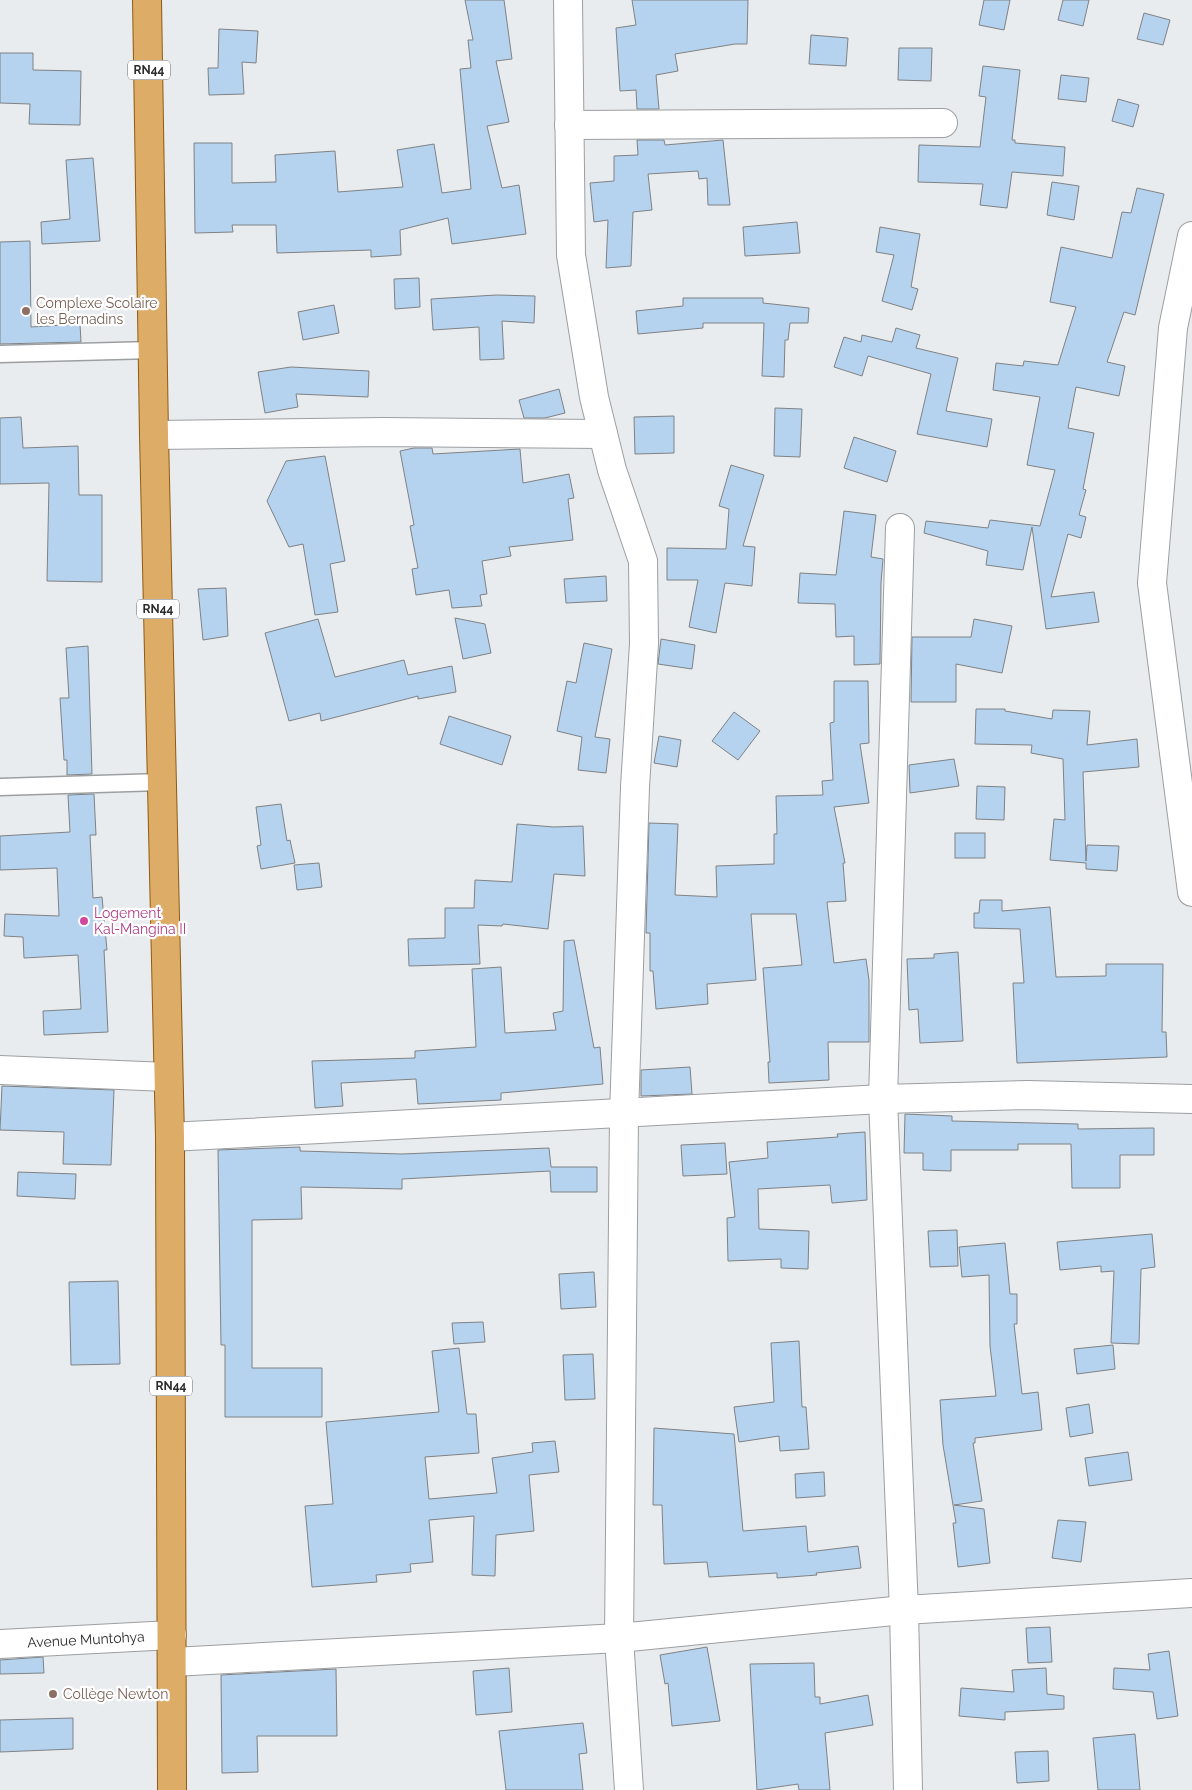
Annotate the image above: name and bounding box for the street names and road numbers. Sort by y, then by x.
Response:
road number: RN44 [128,60,170,80]
road number: RN44 [137,600,179,618]
road number: RN44 [150,1376,192,1395]
street label: Avenue Muntohya [27,1628,145,1651]

